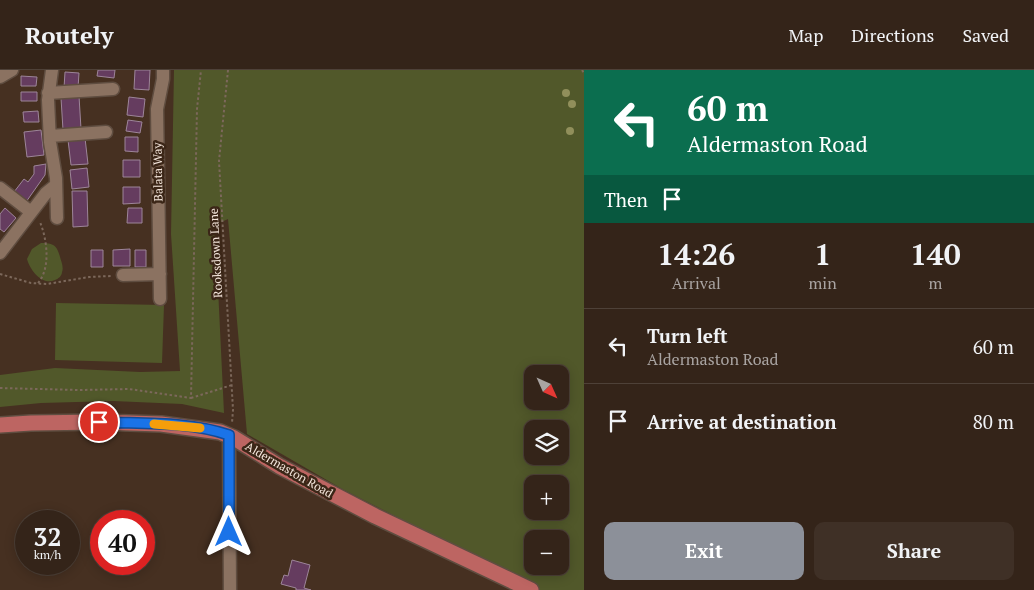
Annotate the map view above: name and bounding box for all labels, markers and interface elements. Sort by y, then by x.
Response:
text: Routely [25,19,113,51]
text: Map [788,23,823,47]
text: Directions [851,23,934,47]
text: Saved [962,23,1009,47]
text: 60 m [687,85,768,131]
icon: left [604,90,669,155]
text: Aldermaston Road [687,129,868,158]
street label: Balata Way [149,141,166,202]
icon: arrive [658,185,686,213]
text: Then [604,187,648,212]
street label: Rooksdown Lane [206,208,225,298]
text: 14:26 [657,234,735,274]
text: 1 [814,234,831,274]
text: 140 [910,234,961,274]
text: Arrival [672,272,721,294]
text: min [809,272,837,294]
text: m [928,272,942,294]
text: Turn left [647,323,728,348]
icon: left [604,332,632,360]
text: 60 m [973,334,1014,359]
text: Aldermaston Road [647,348,779,370]
north arrow [524,365,569,410]
map controls [524,365,569,575]
pin [78,401,120,443]
icon: arrive [604,407,632,435]
icon: arrive [85,408,113,436]
text: Arrive at destination [647,409,836,434]
text: 80 m [973,409,1014,434]
button: layers [524,420,569,465]
street label: Aldermaston Road [243,438,336,501]
button: + [524,475,569,520]
position arrow [202,505,254,557]
speed limit sign: 40 [90,510,155,575]
text: 32 [33,520,62,553]
button: Exit [604,522,804,580]
button: Share [814,522,1014,580]
button: − [524,530,569,575]
text: km/h [34,547,61,562]

